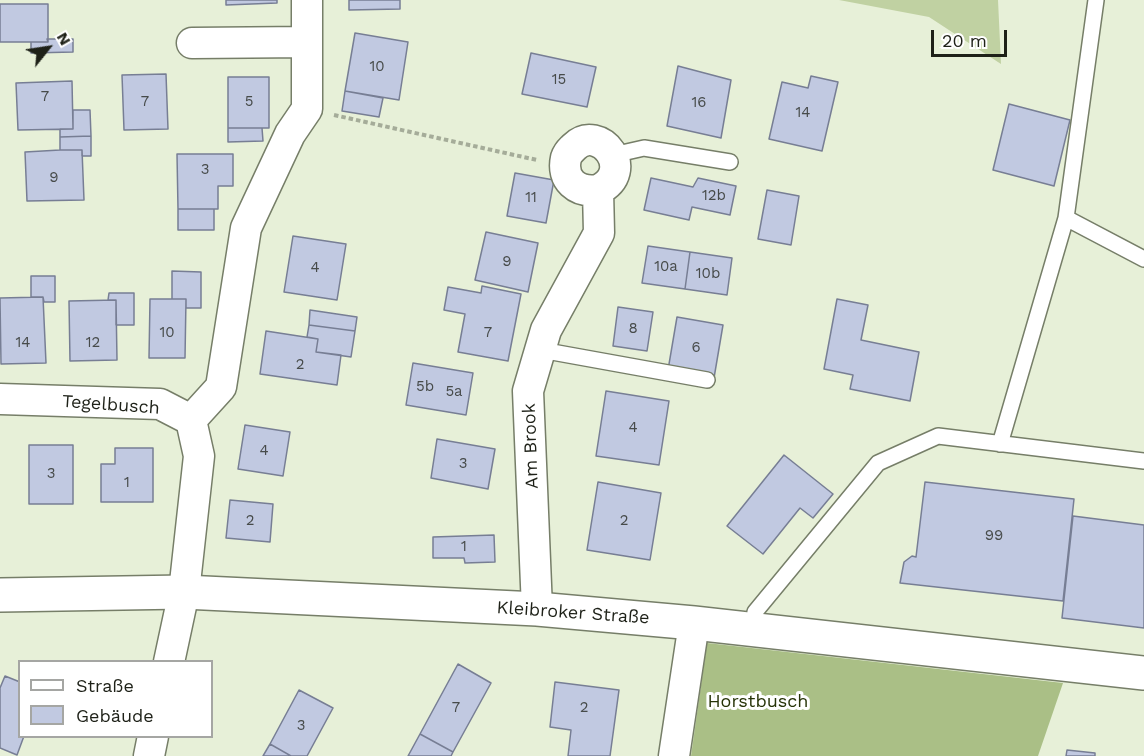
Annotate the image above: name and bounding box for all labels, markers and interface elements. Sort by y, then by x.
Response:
north arrow [18,18,78,78]
scale bar [934,18,1010,56]
text: N [53,29,75,49]
text: 20 m [942,30,987,51]
house number: 10 [369,58,385,76]
house number: 15 [552,71,566,89]
house number: 7 [41,88,49,106]
house number: 7 [141,93,149,111]
house number: 5 [245,93,253,111]
house number: 16 [692,94,706,112]
house number: 14 [795,104,811,122]
house number: 3 [201,161,209,179]
house number: 9 [49,169,59,187]
house number: 12b [702,187,726,205]
house number: 11 [525,189,537,207]
house number: 9 [502,253,512,271]
house number: 10a [654,258,678,276]
house number: 4 [310,259,320,277]
house number: 10b [696,265,720,283]
house number: 8 [628,320,638,338]
house number: 10 [159,324,175,342]
house number: 7 [484,324,492,342]
house number: 14 [15,334,31,352]
house number: 12 [86,334,100,352]
house number: 6 [691,339,701,357]
house number: 2 [296,356,304,374]
house number: 5b [416,378,434,396]
house number: 5a [445,383,463,401]
street label: Tegelbusch [61,391,161,419]
street label: Am Brook [519,403,543,489]
house number: 4 [628,419,638,437]
house number: 4 [259,442,269,460]
house number: 3 [459,455,467,473]
house number: 3 [47,465,55,483]
house number: 1 [124,474,130,492]
house number: 2 [246,512,254,530]
house number: 2 [620,512,628,530]
house number: 99 [985,527,1003,545]
house number: 1 [461,538,467,556]
street label: Kleibroker Straße [496,597,650,629]
legend [18,660,213,738]
text: Straße [76,675,134,696]
park label: Horstbusch [708,691,808,713]
house number: 7 [452,699,460,717]
house number: 2 [580,699,588,717]
text: Gebäude [76,705,154,726]
house number: 3 [297,717,305,735]

